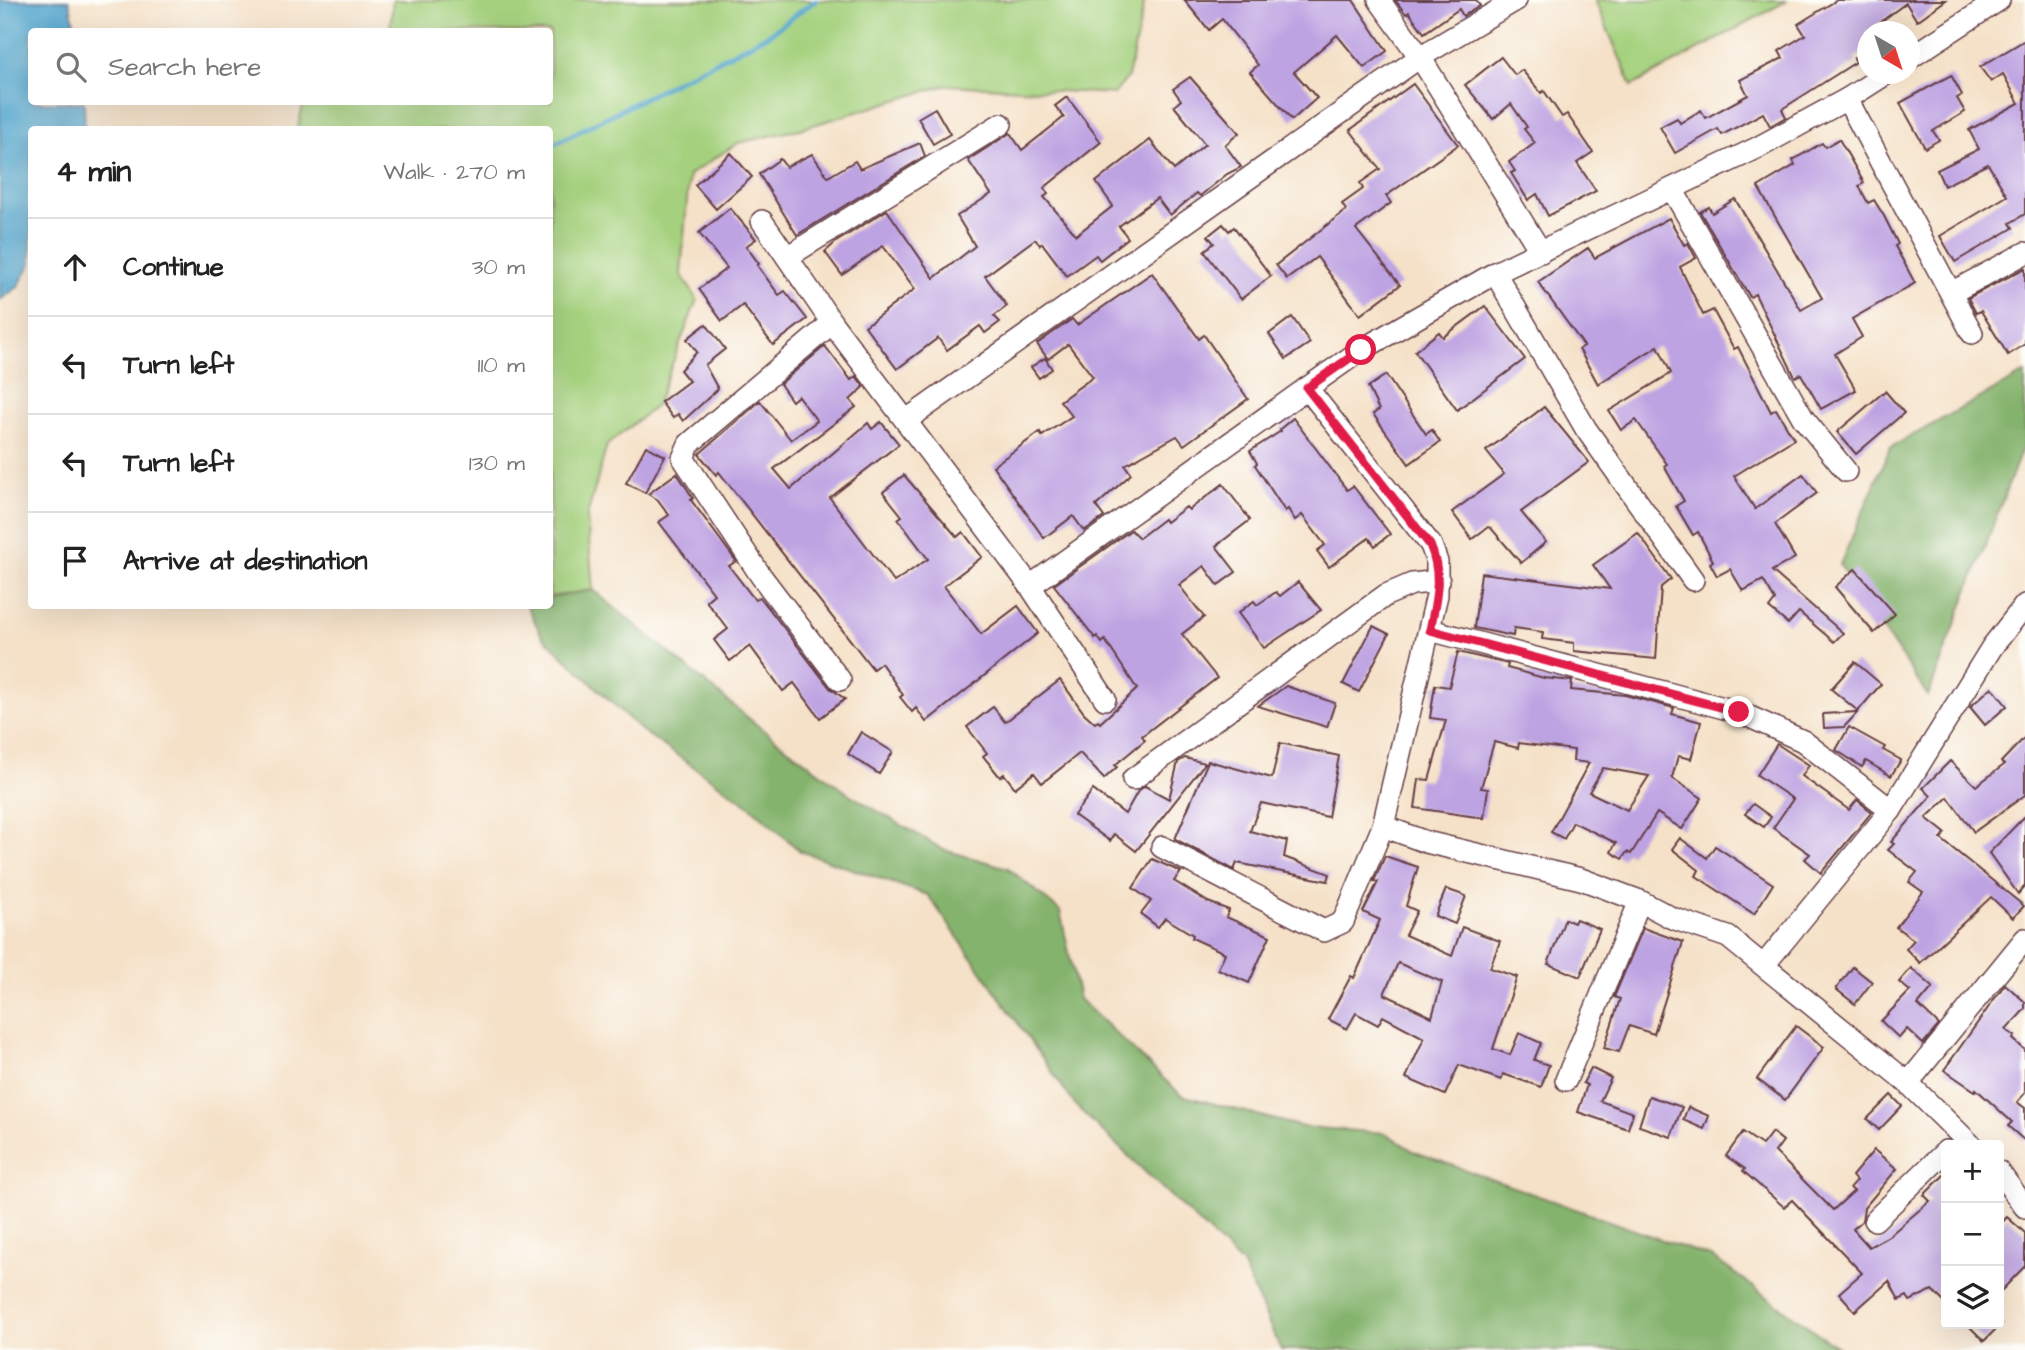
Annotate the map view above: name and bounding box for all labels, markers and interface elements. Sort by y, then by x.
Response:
north arrow [1857,21,1920,84]
search box [28,28,553,105]
icon: search [52,48,90,86]
text: Search here [108,49,261,85]
text: 4 min [56,151,131,193]
text: Walk · 270 m [383,156,525,188]
icon: ahead [56,248,94,286]
text: Continue [123,249,224,285]
text: 30 m [472,251,525,283]
route start [1345,334,1376,365]
icon: left [56,346,94,384]
text: Turn left [123,347,234,383]
text: 110 m [477,349,525,381]
icon: left [56,444,94,482]
text: Turn left [123,445,234,481]
text: 130 m [469,447,525,479]
icon: arrive [56,542,94,580]
text: Arrive at destination [123,543,368,579]
route end [1723,696,1754,727]
map controls [1941,1140,2004,1329]
button: + [1941,1140,2004,1203]
button: − [1941,1203,2004,1266]
button: layers [1941,1266,2004,1329]

